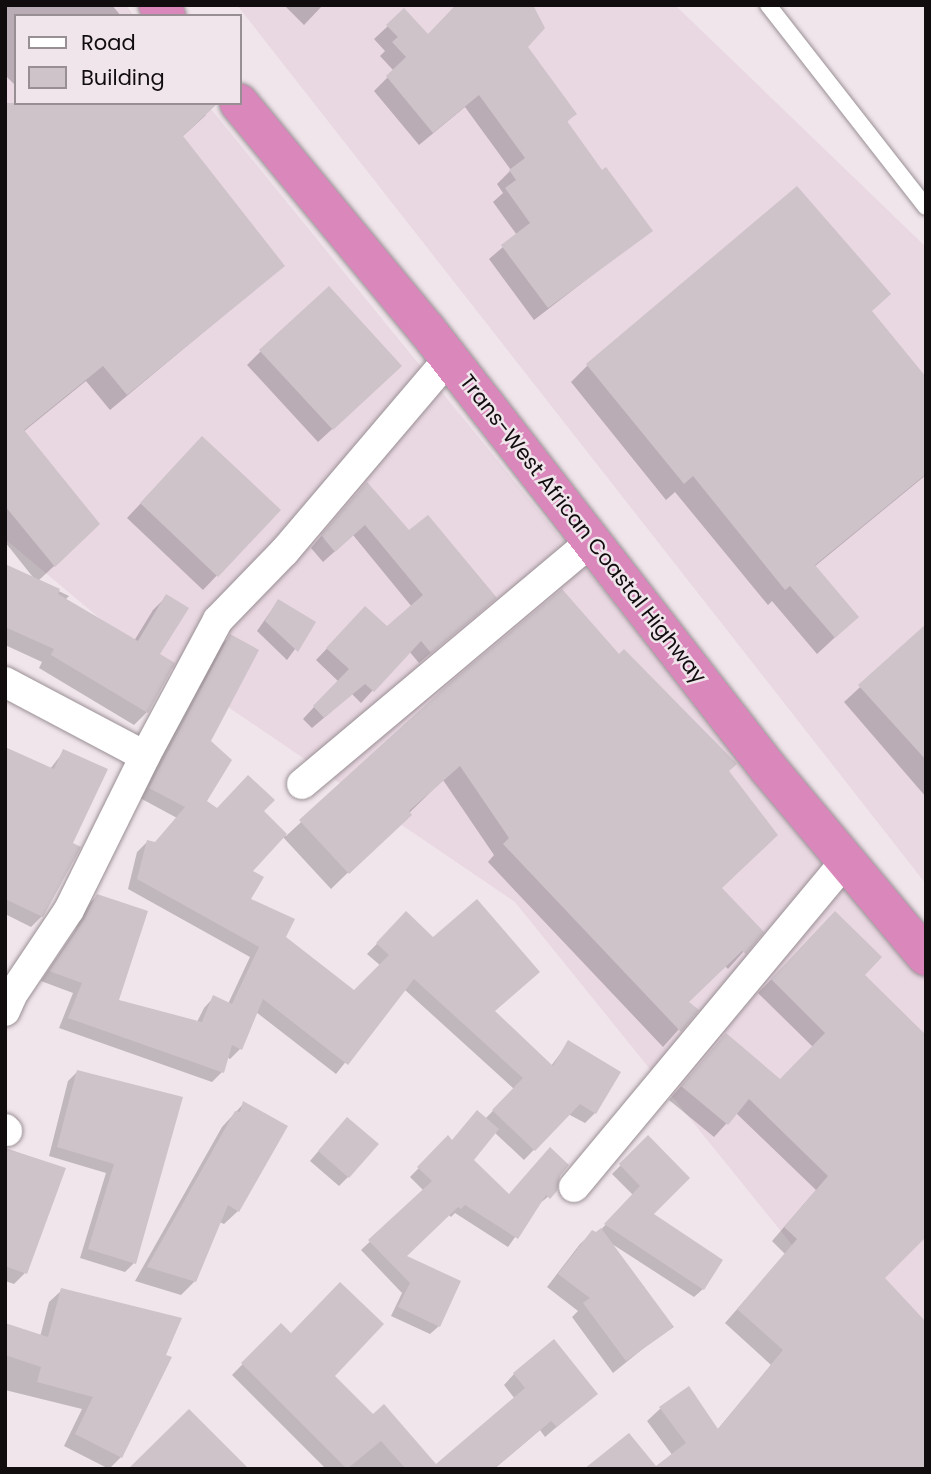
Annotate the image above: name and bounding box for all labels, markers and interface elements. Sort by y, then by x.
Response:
legend [14,14,242,105]
text: Road [81,28,136,57]
text: Building [81,63,165,92]
street label: Trans-West African Coastal Highway [455,369,711,689]

